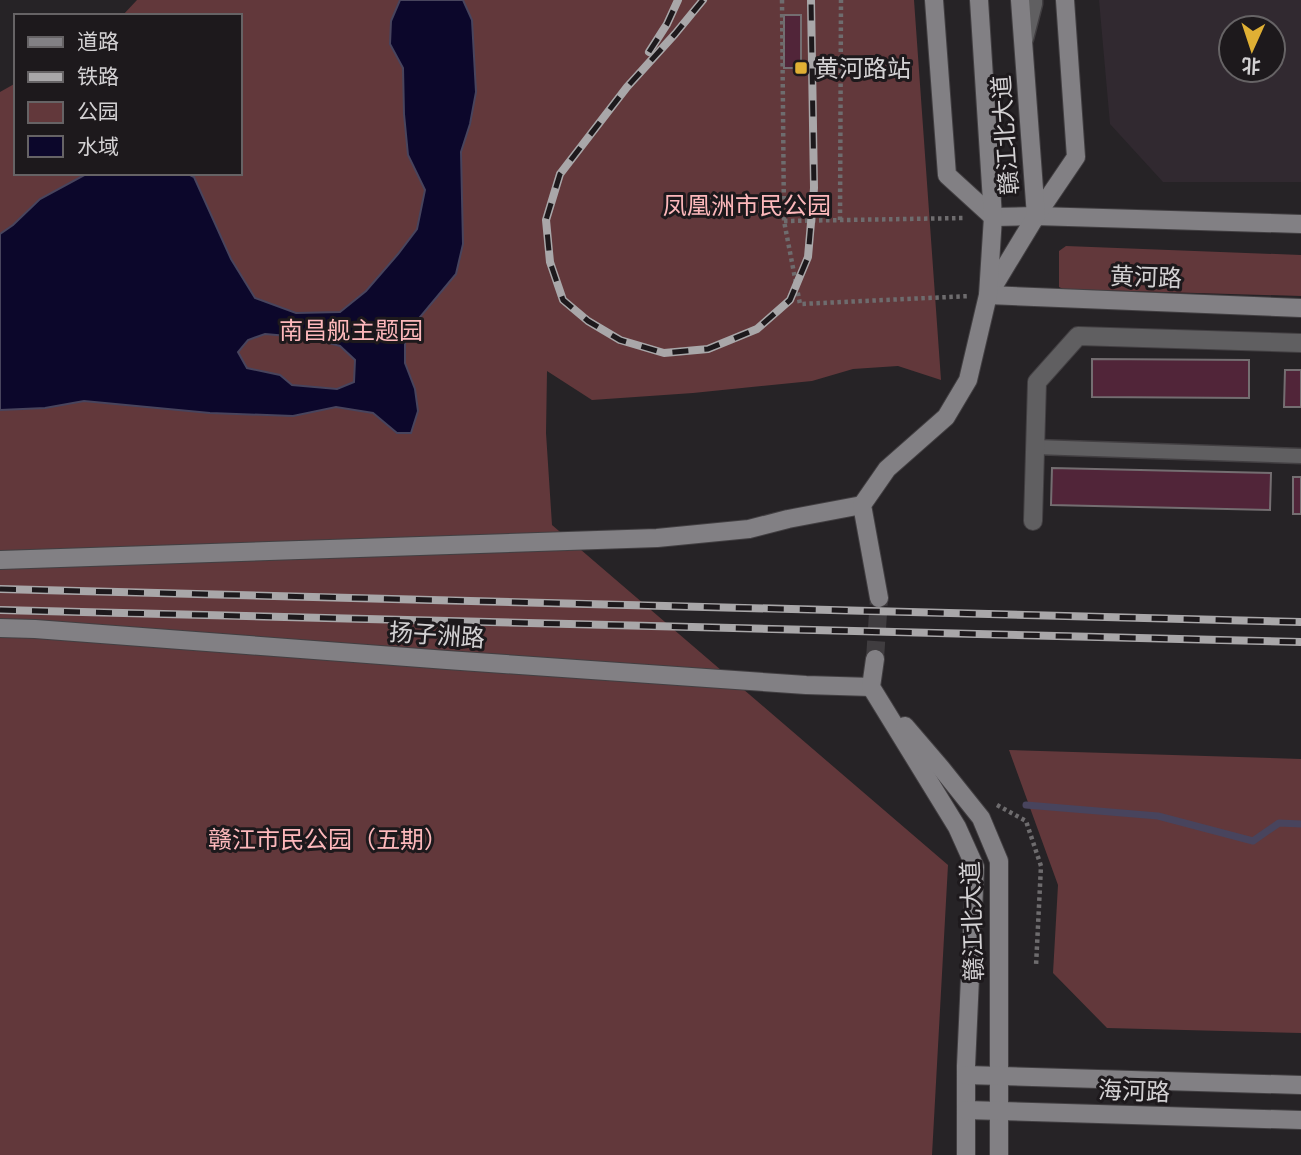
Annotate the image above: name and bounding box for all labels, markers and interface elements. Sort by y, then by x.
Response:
legend [14,14,242,175]
north arrow [1217,14,1287,84]
text: 道路 [77,29,119,54]
text: 北 [1241,53,1261,77]
place label: 黄河路站 [815,54,911,83]
marker: 黄河路站 [793,60,809,76]
text: 铁路 [77,64,119,89]
street label: 赣江北大道 [986,74,1024,196]
text: 公园 [77,99,119,124]
text: 水域 [77,134,119,159]
park label: 凤凰洲市民公园 [663,191,831,220]
street label: 黄河路 [1110,261,1182,293]
park label: 南昌舰主题园 [279,316,423,345]
street label: 扬子洲路 [388,617,486,653]
park label: 赣江市民公园（五期） [208,825,448,854]
street label: 赣江北大道 [955,861,989,981]
street label: 海河路 [1098,1075,1170,1107]

